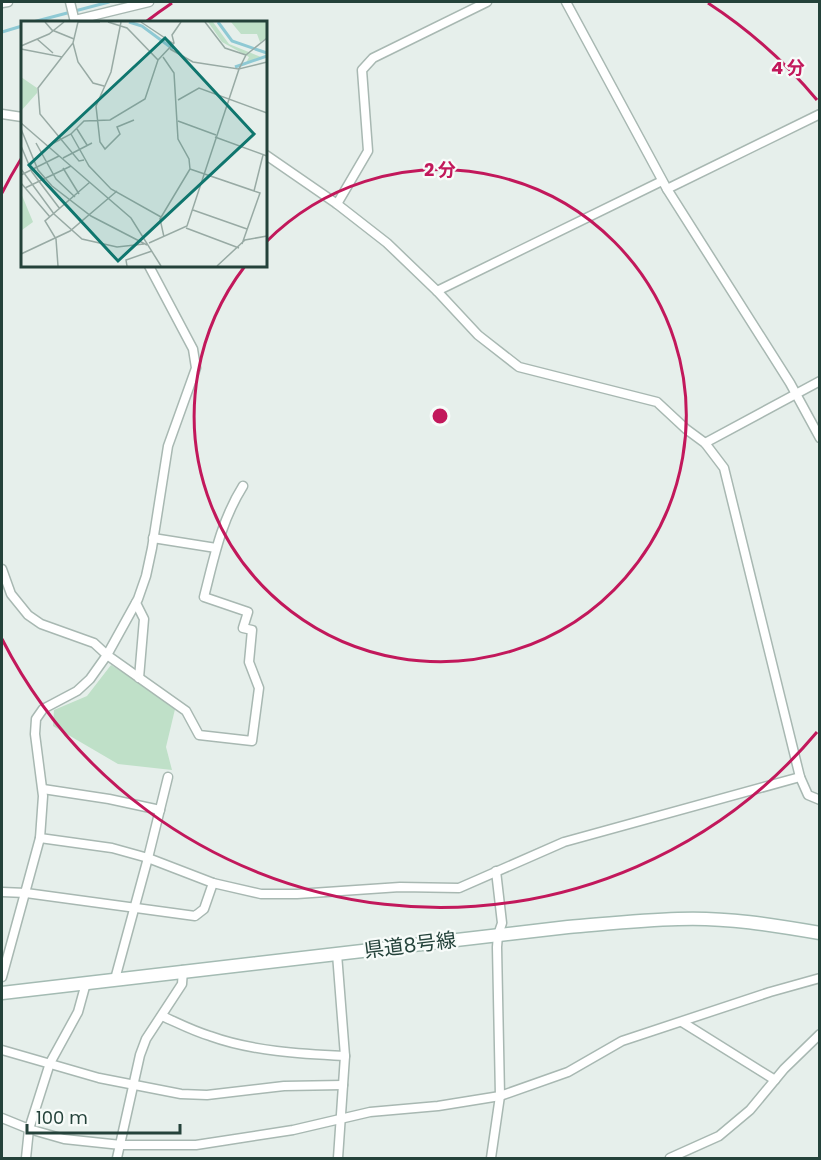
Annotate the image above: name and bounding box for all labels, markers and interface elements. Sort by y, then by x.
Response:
inset map [21,21,267,267]
text: 4 分 [771,55,805,80]
text: 2 分 [424,157,456,182]
centre of rings [430,406,450,426]
street label: 県道8号線 [362,925,458,965]
scale bar [27,1097,180,1135]
text: 100 m [36,1105,88,1130]

